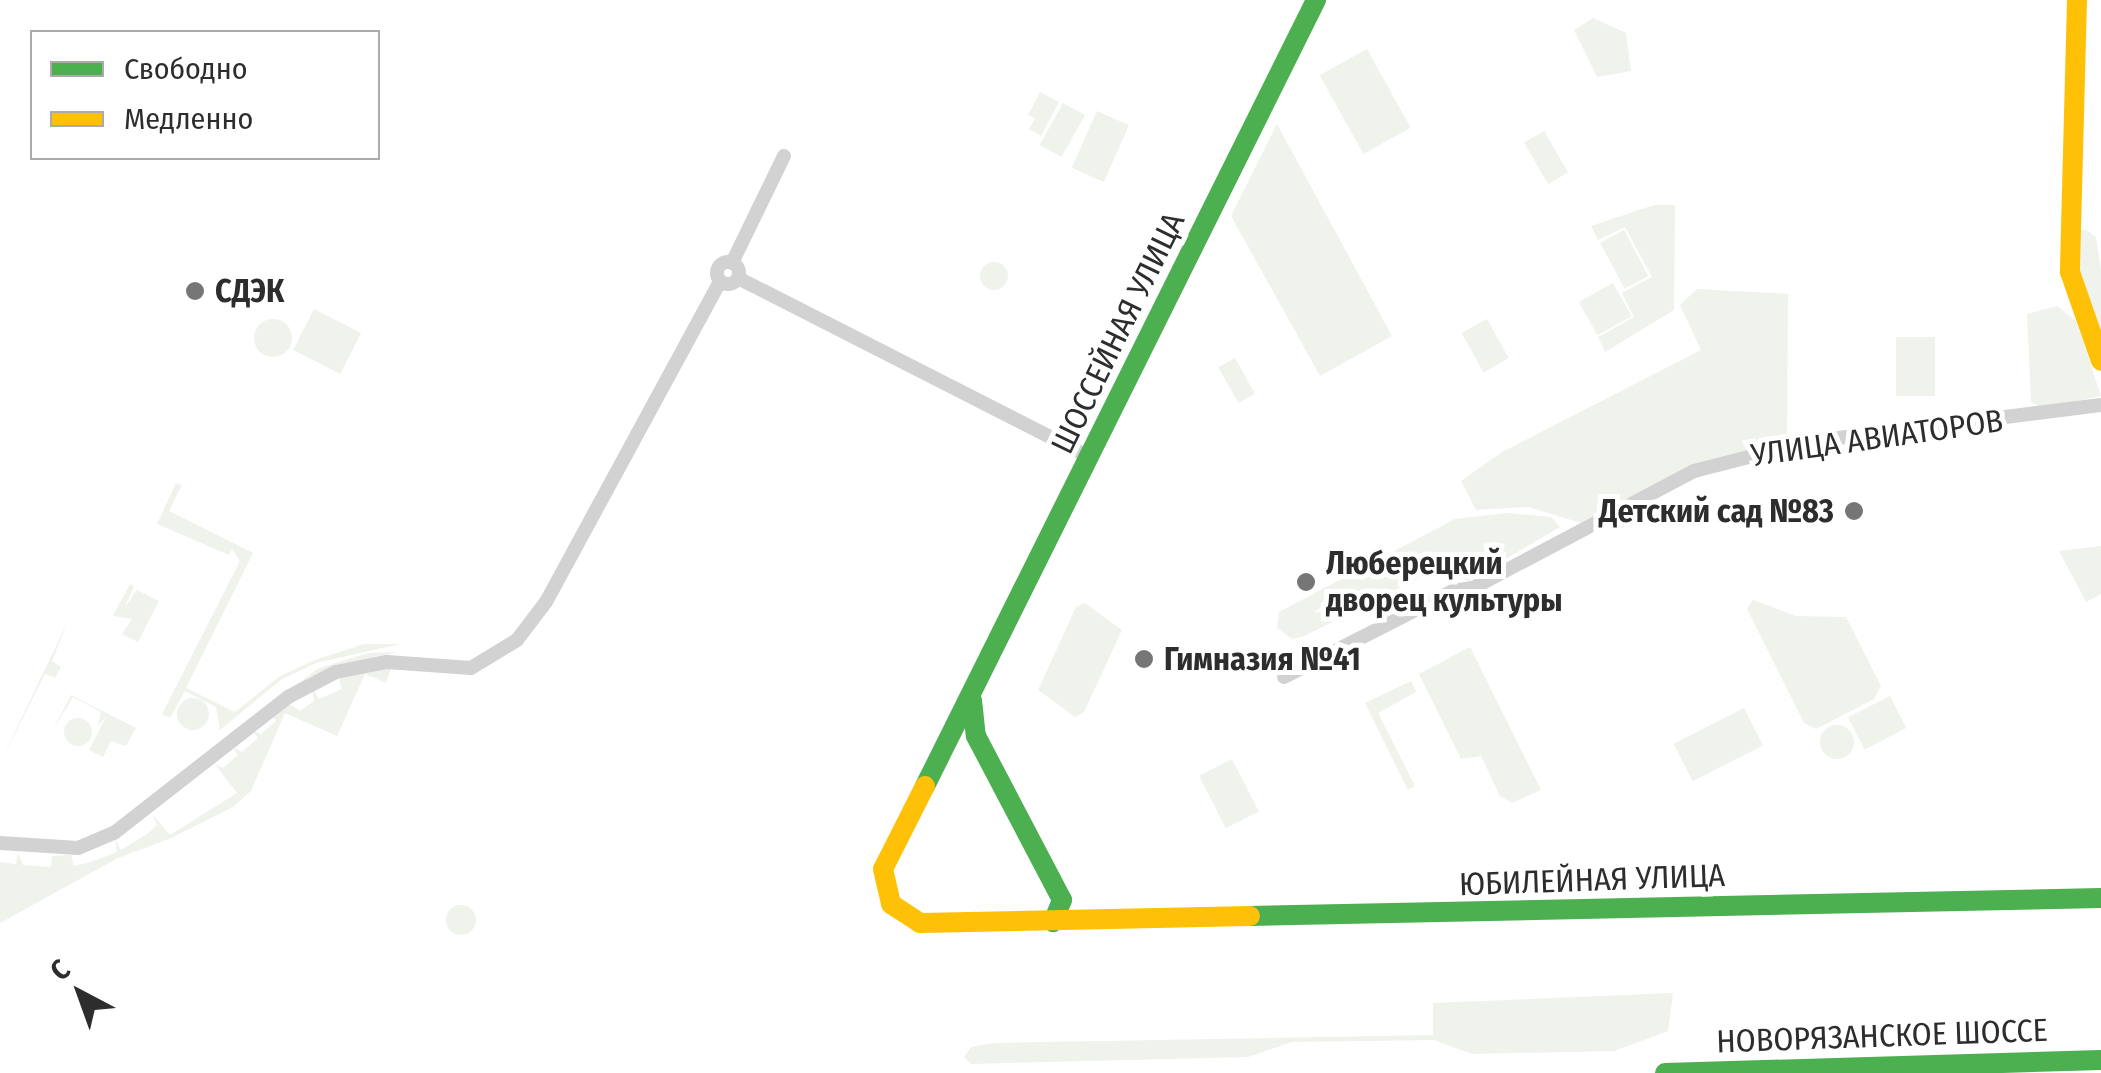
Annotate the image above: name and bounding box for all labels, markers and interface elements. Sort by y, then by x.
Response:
legend [30,30,380,160]
text: Свободно [124,51,247,87]
text: Медленно [124,101,253,137]
street label: ШОССЕЙНАЯ УЛИЦА [1043,206,1193,460]
place label: СДЭК [215,272,284,310]
marker: СДЭК [184,280,206,302]
street label: УЛИЦА АВИАТОРОВ [1749,401,2005,475]
place label: Детский сад №83 [1599,492,1834,530]
marker: Детский сад №83 [1843,500,1865,522]
place label: Люберецкий дворец культуры [1326,545,1563,620]
marker: Люберецкий дворец культуры [1295,571,1317,593]
place label: Гимназия №41 [1164,640,1361,678]
marker: Гимназия №41 [1133,648,1155,670]
street label: ЮБИЛЕЙНАЯ УЛИЦА [1458,856,1726,904]
north arrow [30,943,130,1043]
text: С [44,953,76,987]
street label: НОВОРЯЗАНСКОЕ ШОССЕ [1716,1011,2048,1061]

